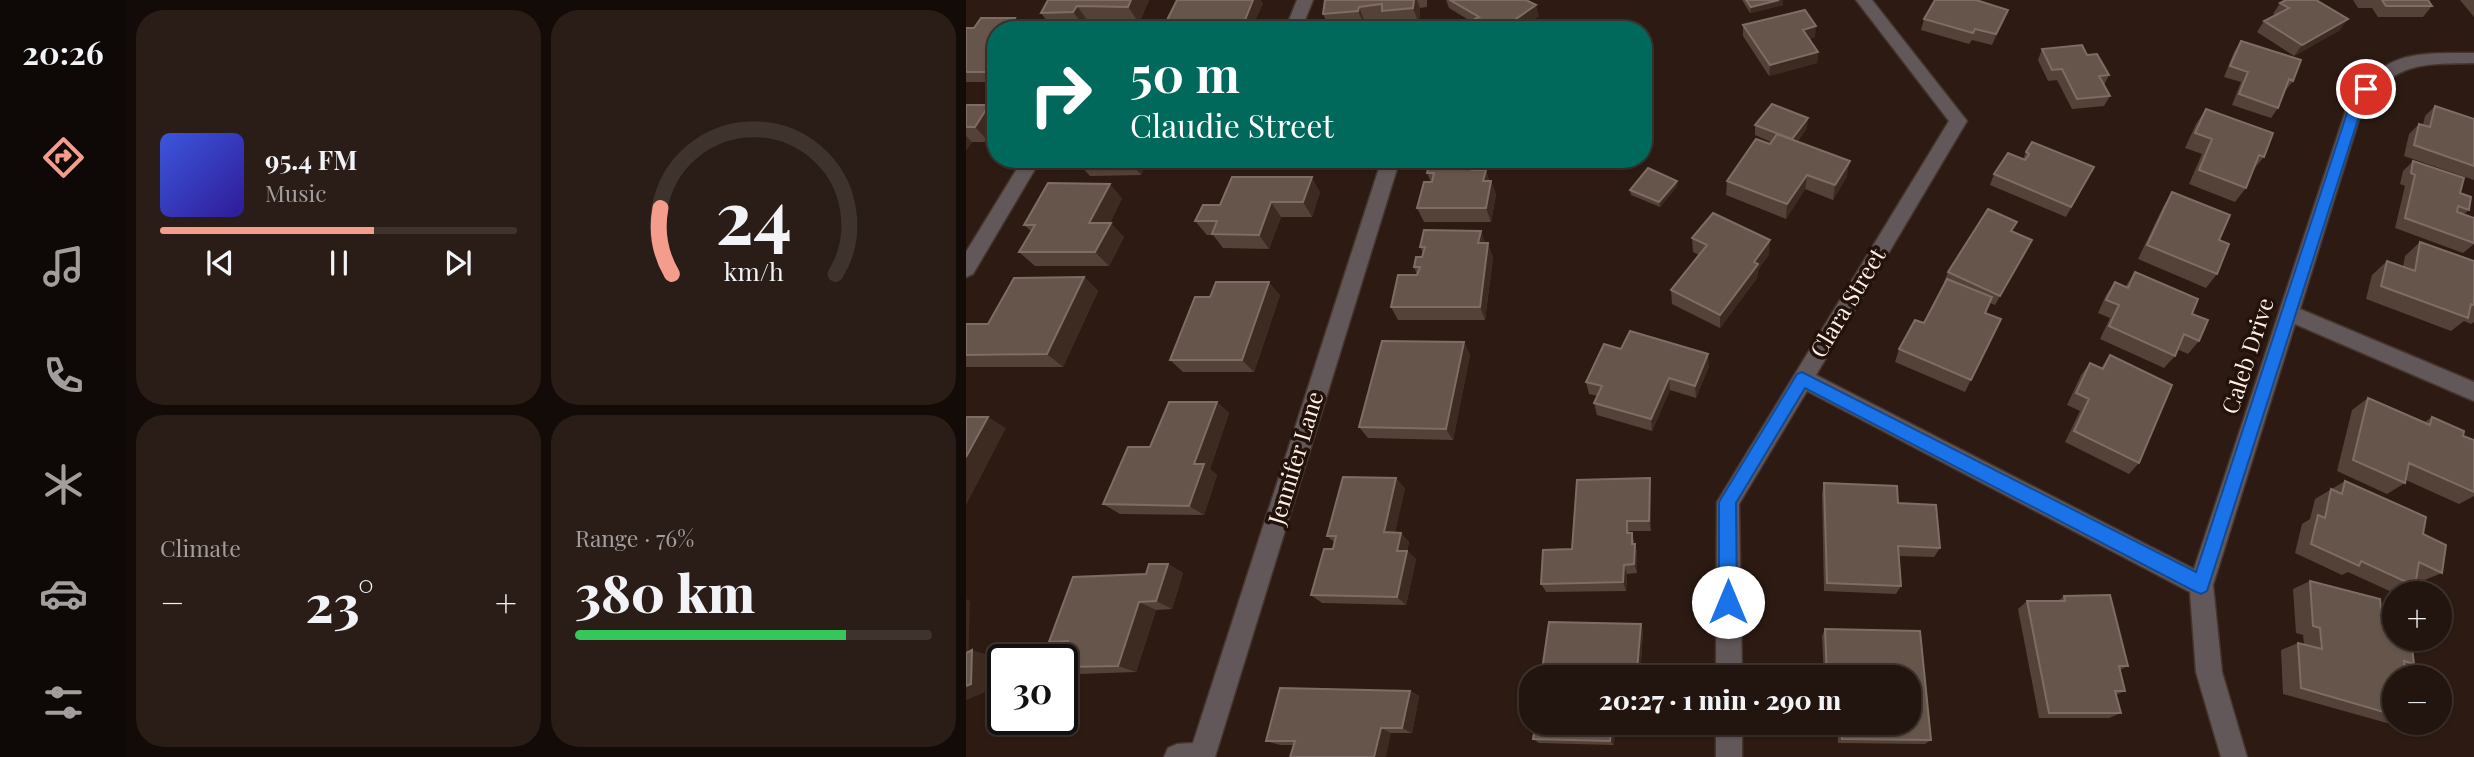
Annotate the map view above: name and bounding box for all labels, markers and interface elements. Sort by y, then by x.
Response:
text: 20:26 [22,30,104,73]
text: 50 m [1130,40,1240,105]
icon: right [1015,49,1106,140]
pin [2336,59,2396,119]
icon: arrive [2347,70,2385,108]
text: Claudie Street [1130,103,1334,146]
icon: directions [39,133,88,182]
text: 95.4 FM [265,142,357,177]
text: 24 [715,165,792,262]
text: Music [265,177,326,208]
street label: Clara Street [1802,241,1892,363]
icon: music [39,242,88,291]
icon: previous [201,244,239,282]
icon: pause [320,244,358,282]
icon: next [439,244,477,282]
text: km/h [724,254,784,287]
street label: Caleb Drive [2213,294,2280,418]
icon: phone [39,351,88,400]
street label: Jennifer Lane [1259,387,1330,529]
icon: climate [39,460,88,509]
text: Range · 76% [575,522,694,553]
text: Climate [160,532,241,563]
text: 380 km [575,557,755,626]
position arrow [1691,565,1765,639]
text: 23° [306,567,374,636]
icon: car [39,569,88,618]
text: − [160,576,185,627]
text: + [495,576,517,627]
map controls [2382,581,2452,735]
button: + [2382,581,2452,651]
speed limit sign: 30 [987,644,1078,735]
button: − [2382,665,2452,735]
icon: filters [39,678,88,727]
text: 20:27 · 1 min · 290 m [1599,682,1841,717]

